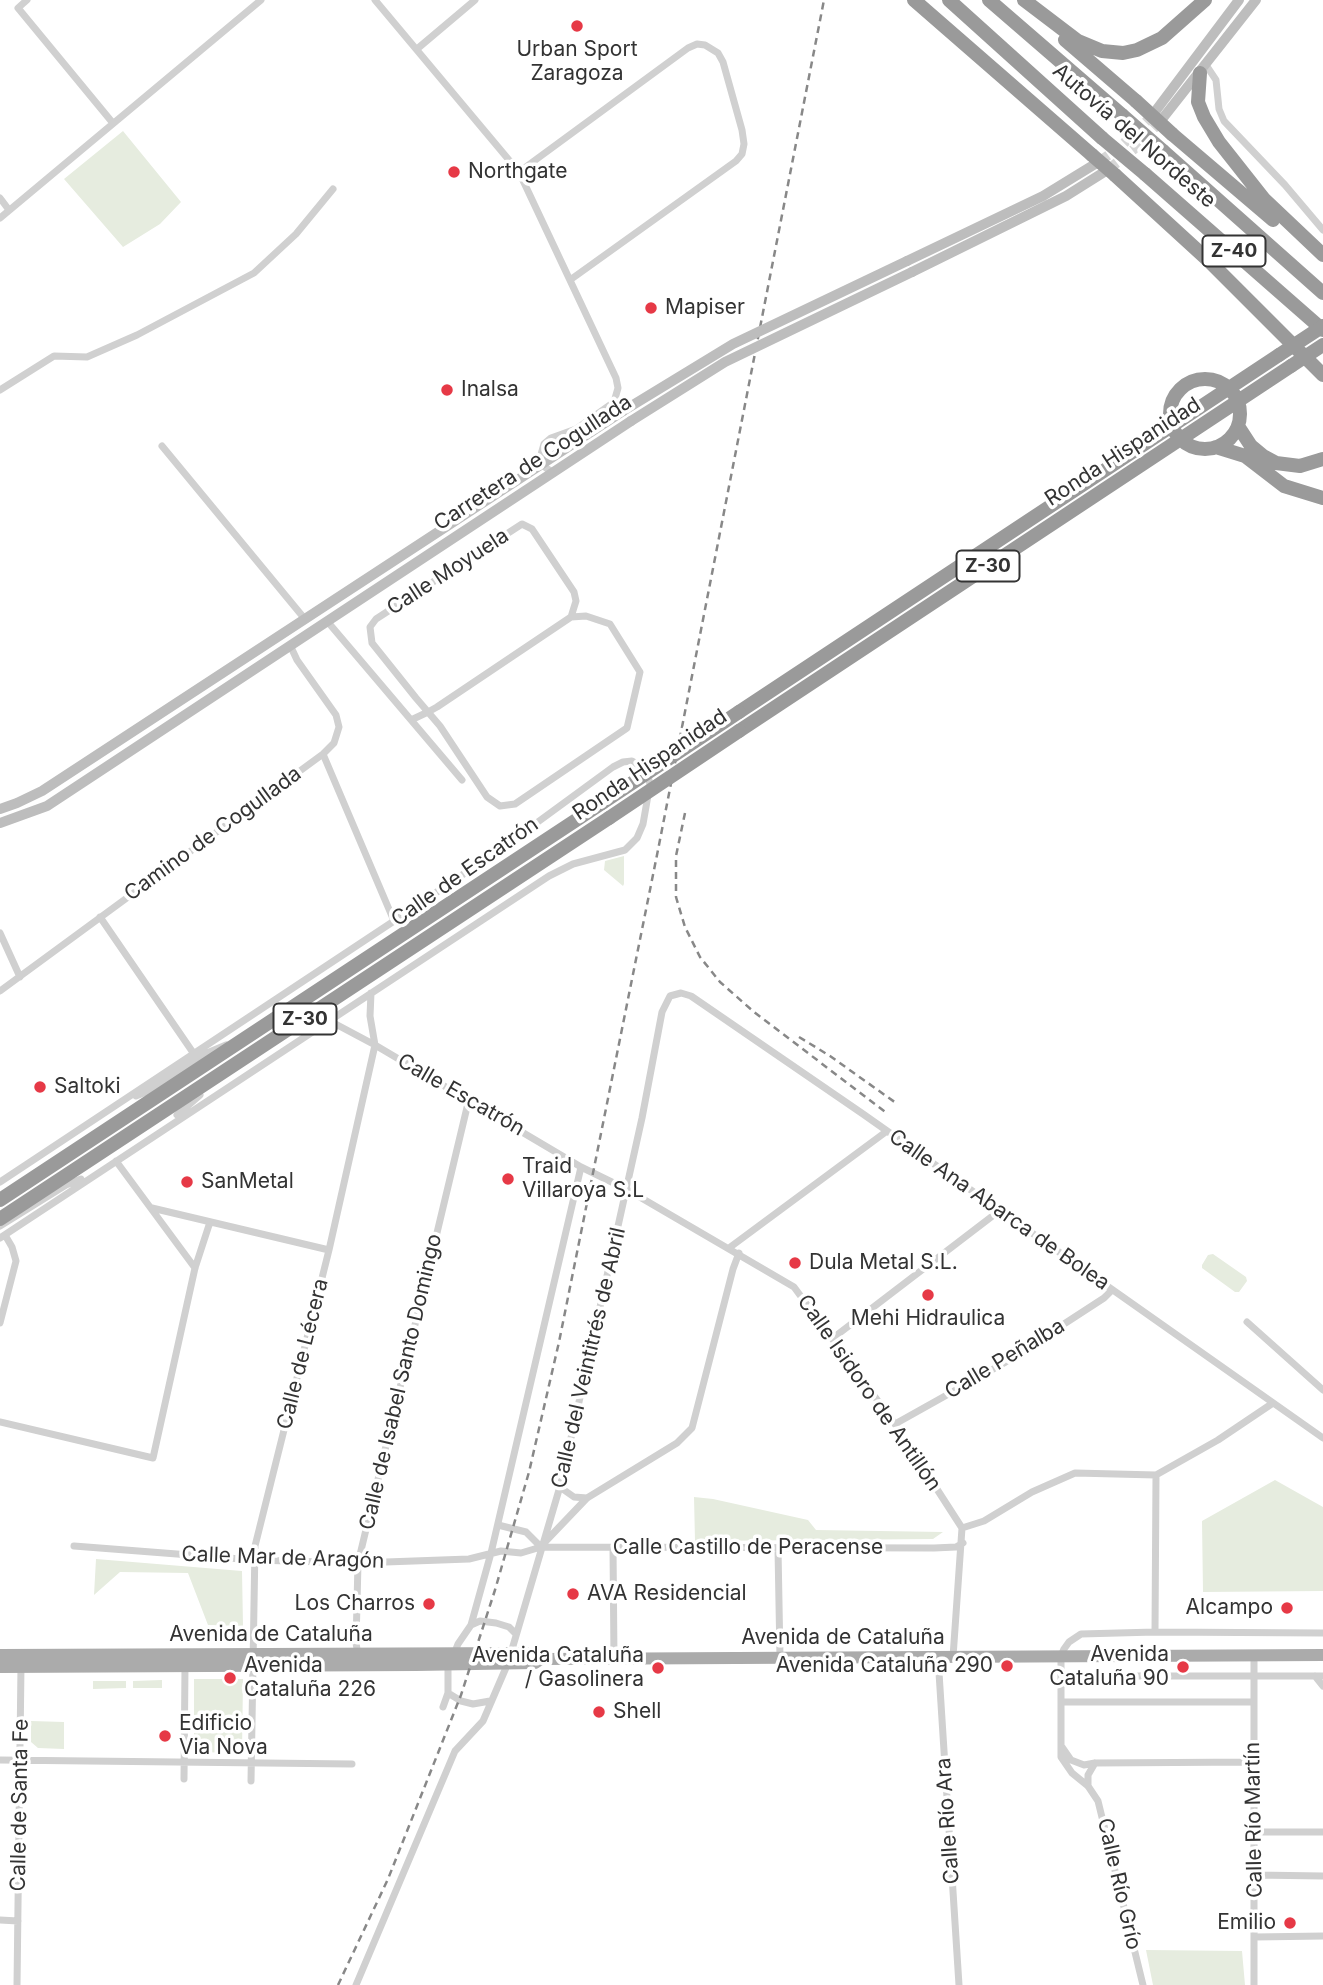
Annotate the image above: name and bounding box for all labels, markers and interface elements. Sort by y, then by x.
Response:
marker: Urban Sport Zaragoza [569,18,585,34]
place label: Urban Sport Zaragoza [516,37,638,87]
street label: Autovía del Nordeste [1047,58,1221,214]
place label: Northgate [468,159,568,185]
marker: Northgate [446,164,462,180]
road number: Z-40 [1202,235,1266,266]
place label: Mapiser [665,295,745,321]
marker: Mapiser [643,300,659,316]
place label: Inalsa [461,377,519,403]
marker: Inalsa [439,382,455,398]
street label: Carretera de Cogullada [429,390,637,536]
street label: Ronda Hispanidad [1040,392,1206,512]
street label: Calle Moyuela [382,523,514,621]
road number: Z-30 [956,551,1020,582]
street label: Ronda Hispanidad [568,704,732,826]
street label: Camino de Cogullada [120,761,306,907]
street label: Calle de Escatrón [387,812,543,932]
road number: Z-30 [274,1004,336,1035]
street label: Calle Escatrón [393,1048,529,1142]
place label: Saltoki [54,1074,121,1100]
marker: Saltoki [32,1079,48,1095]
street label: Calle Ana Abarca de Bolea [884,1124,1114,1296]
place label: Traid Villaroya S.L [522,1154,644,1204]
place label: SanMetal [201,1169,294,1195]
marker: Traid Villaroya S.L [500,1171,516,1187]
marker: SanMetal [179,1174,195,1190]
street label: Calle del Veintitrés de Abril [547,1225,631,1491]
street label: Calle de Isabel Santo Domingo [355,1232,447,1532]
place label: Dula Metal S.L. [809,1250,958,1276]
marker: Dula Metal S.L. [787,1255,803,1271]
street label: Calle de Lécera [272,1276,334,1432]
marker: Mehi Hidraulica [920,1287,936,1303]
street label: Calle Isidoro de Antillón [792,1290,946,1496]
place label: Mehi Hidraulica [851,1306,1005,1332]
street label: Calle Peñalba [941,1313,1069,1405]
street label: Calle Castillo de Peracense [613,1535,883,1561]
street label: Calle Mar de Aragón [181,1542,385,1574]
place label: AVA Residencial [587,1581,747,1607]
marker: AVA Residencial [565,1586,581,1602]
place label: Los Charros [295,1591,415,1617]
place label: Alcampo [1186,1595,1273,1621]
marker: Los Charros [421,1596,437,1612]
marker: Alcampo [1279,1600,1295,1616]
street label: Avenida de Cataluña [169,1622,373,1648]
street label: Avenida de Cataluña [741,1625,945,1651]
place label: Avenida Cataluña 90 [1049,1642,1169,1692]
place label: Avenida Cataluña / Gasolinera [472,1643,644,1693]
place label: Avenida Cataluña 226 [244,1653,376,1703]
place label: Avenida Cataluña 290 [776,1653,993,1679]
marker: Avenida Cataluña 290 [999,1658,1015,1674]
marker: Avenida Cataluña 90 [1175,1659,1191,1675]
marker: Avenida Cataluña / Gasolinera [650,1660,666,1676]
marker: Avenida Cataluña 226 [222,1670,238,1686]
place label: Shell [613,1699,661,1725]
marker: Shell [591,1704,607,1720]
place label: Edificio Via Nova [179,1711,268,1761]
street label: Calle de Santa Fe [6,1718,34,1892]
marker: Edificio Via Nova [157,1728,173,1744]
street label: Calle Río Martín [1240,1742,1268,1898]
street label: Calle Río Ara [931,1757,965,1885]
street label: Calle Río Grío [1092,1816,1146,1952]
place label: Emilio [1217,1910,1276,1936]
marker: Emilio [1282,1915,1298,1931]

